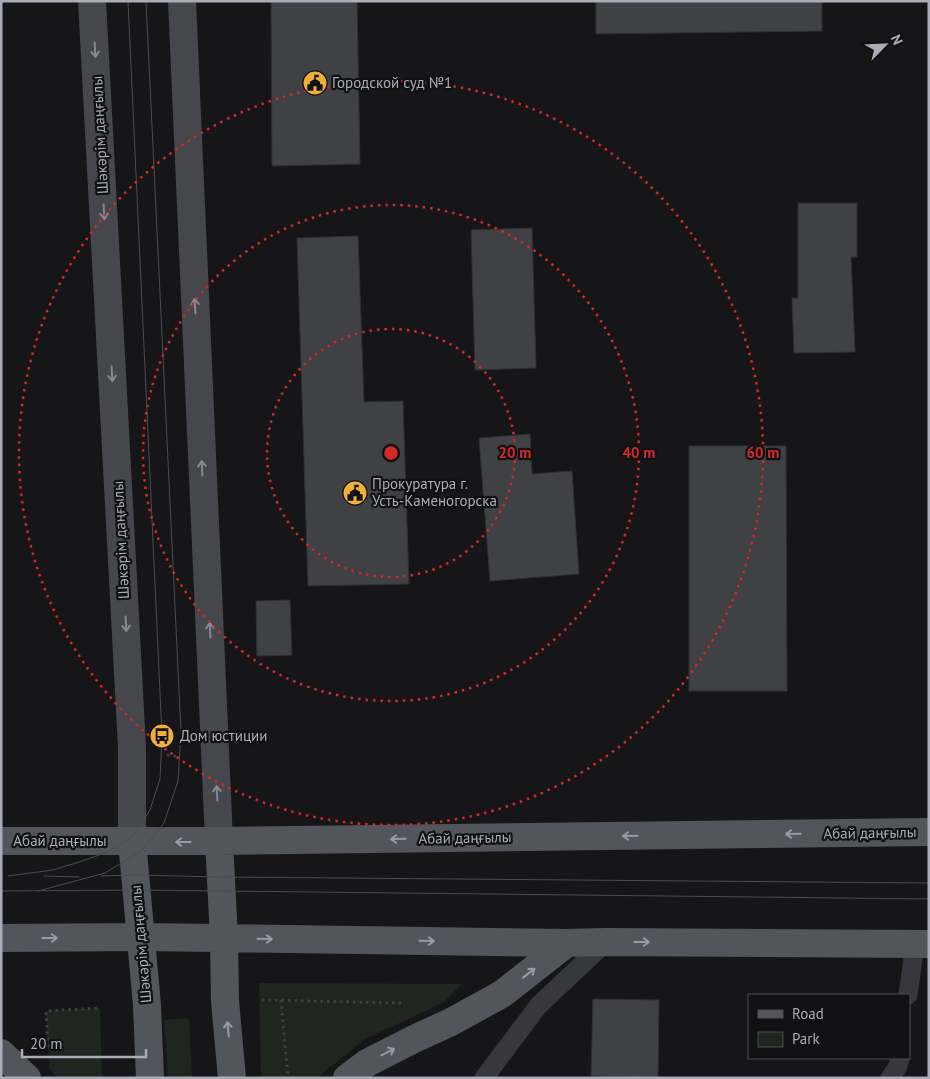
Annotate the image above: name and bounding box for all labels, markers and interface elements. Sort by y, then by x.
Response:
north arrow [860,20,910,70]
text: N [887,32,907,48]
one-way arrow [91,42,100,58]
public building icon: Городской суд №1 [302,70,328,96]
place label: Городской суд №1 [332,73,452,92]
street label: Шәкәрім даңғылы [87,76,112,195]
one-way arrow [99,204,108,220]
one-way arrow [191,298,200,314]
one-way arrow [108,366,117,382]
text: 20 m [499,443,531,462]
text: 40 m [623,443,655,462]
text: 60 m [747,443,779,462]
centre of rings [382,444,400,462]
one-way arrow [198,460,207,476]
place label: Прокуратура г. Усть-Каменогорска [372,474,497,510]
public building icon: Прокуратура г. Усть-Каменогорска [342,480,368,506]
street label: Шәкәрім даңғылы [108,481,133,600]
one-way arrow [121,616,130,632]
one-way arrow [205,623,214,639]
bus stop icon: Дом юстиции [149,723,175,749]
place label: Дом юстиции [180,726,267,745]
one-way arrow [212,785,221,801]
street label: Абай даңғылы [823,822,917,843]
street label: Абай даңғылы [418,827,512,848]
one-way arrow [785,829,801,839]
street label: Абай даңғылы [13,831,107,850]
one-way arrow [622,831,638,841]
one-way arrow [390,834,406,844]
one-way arrow [175,837,191,846]
street label: Шәкәрім даңғылы [126,884,155,1004]
one-way arrow [42,933,58,943]
one-way arrow [256,934,273,944]
one-way arrow [419,936,435,946]
one-way arrow [634,937,650,947]
one-way arrow [522,967,535,978]
legend [748,994,910,1059]
text: Road [792,1004,824,1023]
one-way arrow [223,1021,233,1037]
scale bar [22,1026,146,1058]
text: Park [792,1029,820,1048]
text: 20 m [30,1034,63,1053]
one-way arrow [380,1047,395,1056]

